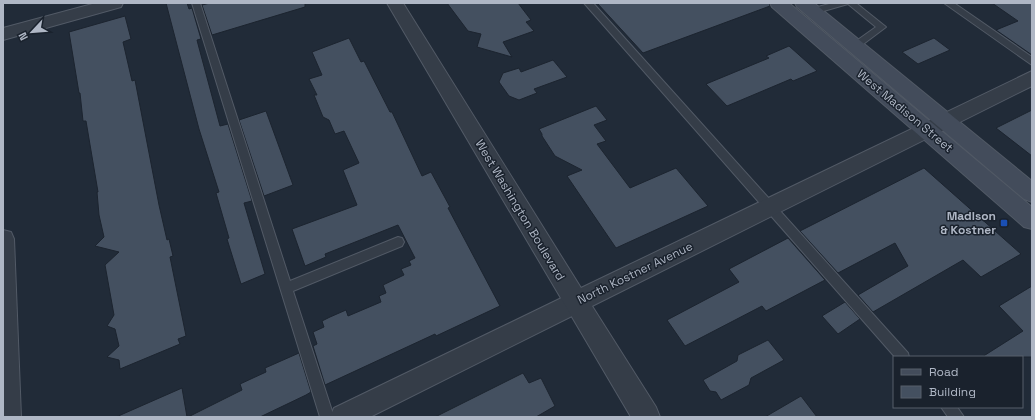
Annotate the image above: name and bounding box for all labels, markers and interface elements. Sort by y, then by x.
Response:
north arrow [12,12,52,52]
text: N [15,30,31,43]
street label: West Madison Street [854,66,956,156]
street label: West Washington Boulevard [471,136,569,284]
place label: Madison & Kostner [940,208,996,238]
marker: Madison & Kostner [999,218,1009,228]
street label: North Kostner Avenue [575,238,695,308]
legend [893,356,1023,408]
text: Road [929,364,958,380]
text: Building [929,384,976,400]

